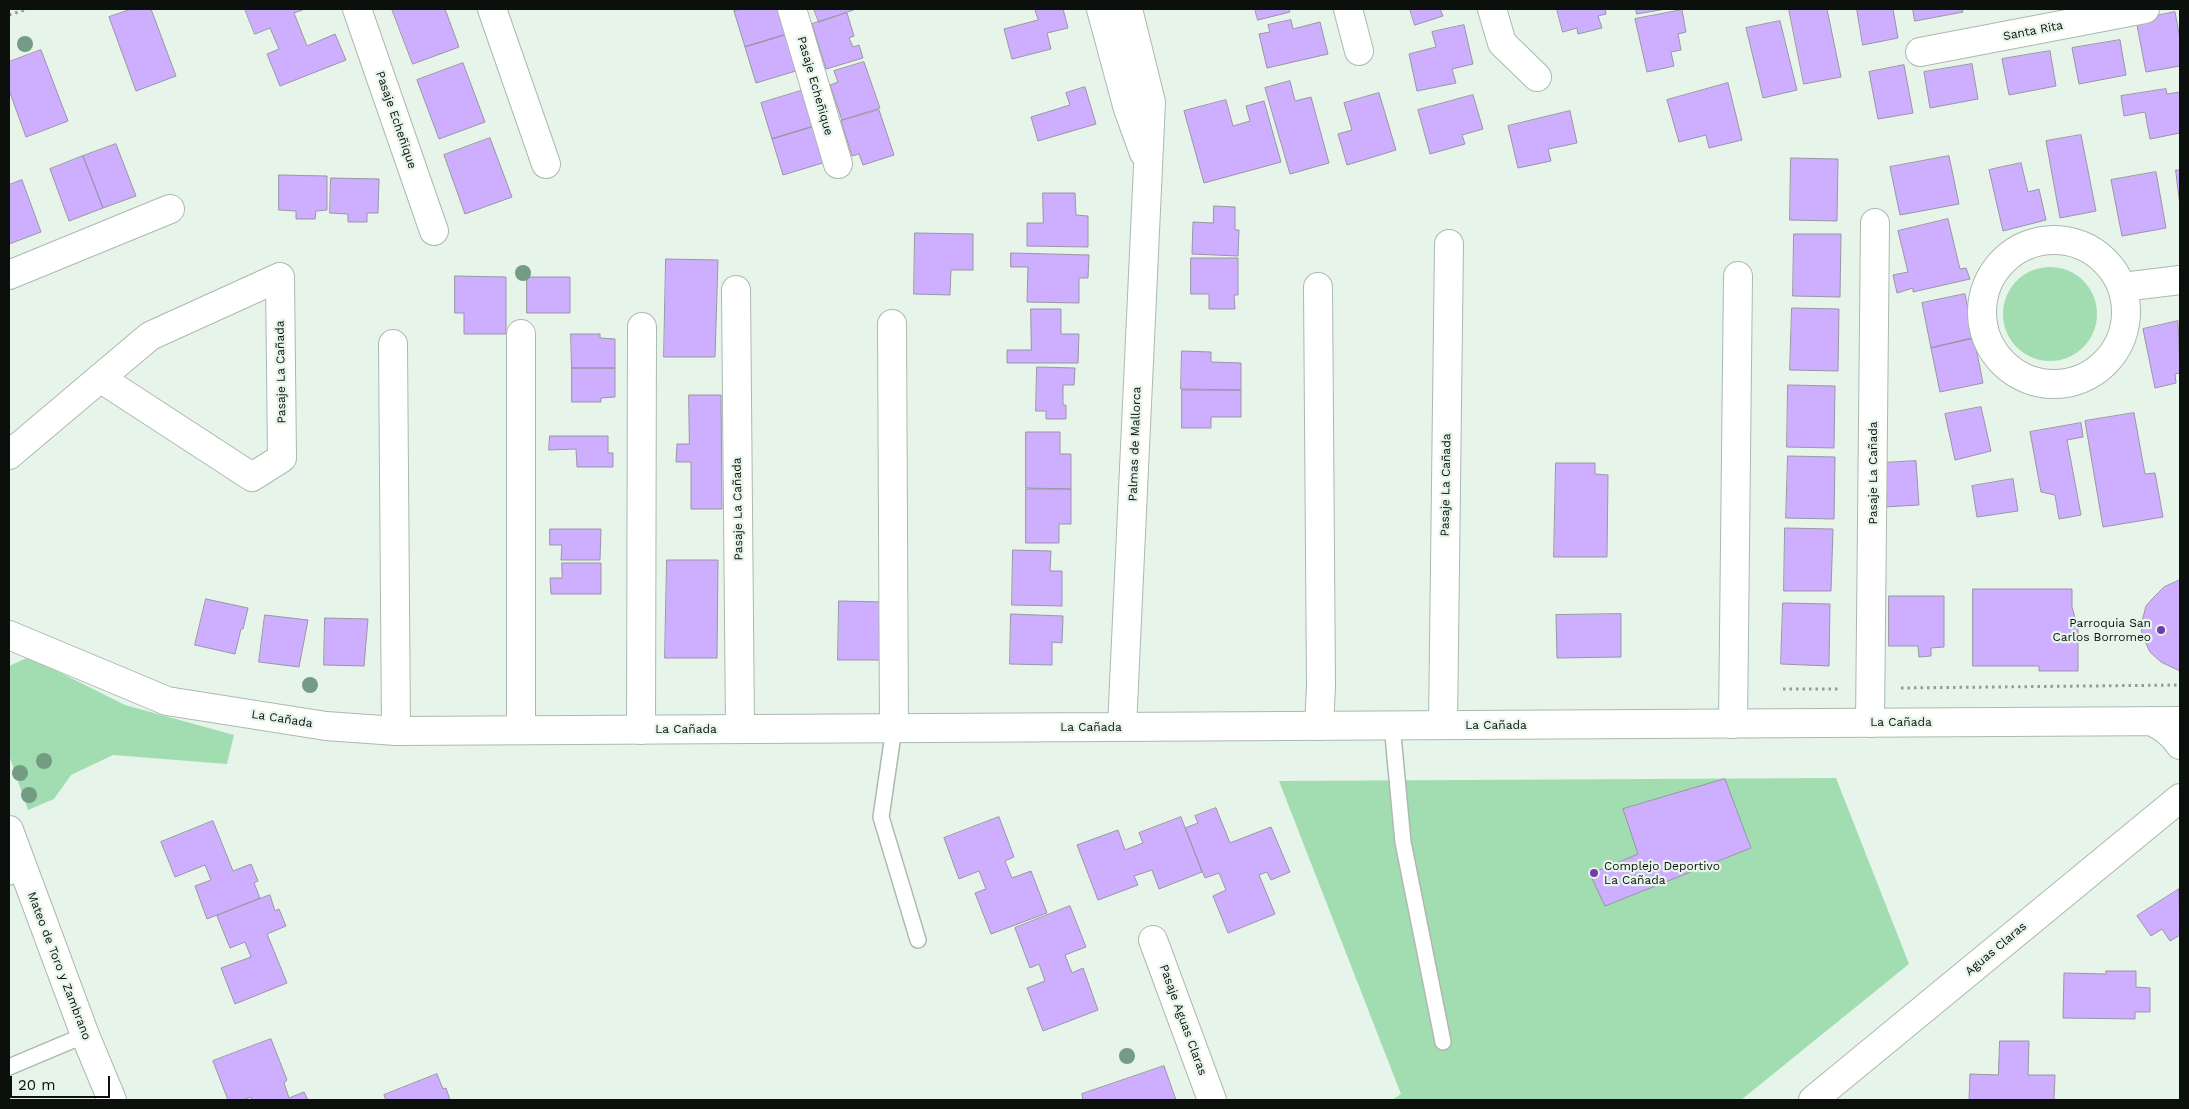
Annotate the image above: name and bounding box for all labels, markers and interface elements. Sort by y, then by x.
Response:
street label: Santa Rita [2002,18,2064,44]
street label: Pasaje Echeñique [794,35,836,137]
street label: Pasaje Echeñique [373,69,419,171]
street label: Pasaje La Cañada [273,320,289,424]
street label: Palmas de Mallorca [1126,386,1144,502]
street label: Pasaje La Cañada [1866,421,1880,525]
street label: Pasaje La Cañada [1438,433,1454,537]
street label: Pasaje La Cañada [730,457,746,561]
place label: Parroquia San Carlos Borromeo [2052,616,2151,644]
marker: Parroquia San Carlos Borromeo [2155,624,2167,636]
street label: La Cañada [250,707,314,731]
street label: La Cañada [1870,715,1932,729]
street label: La Cañada [1465,718,1527,732]
street label: La Cañada [1060,720,1122,734]
street label: La Cañada [655,722,717,736]
place label: Complejo Deportivo La Cañada [1604,859,1720,887]
marker: Complejo Deportivo La Cañada [1588,867,1600,879]
street label: Mateo de Toro y Zambrano [24,890,94,1042]
street label: Aguas Claras [1962,919,2030,979]
street label: Pasaje Aguas Claras [1156,963,1210,1077]
scale bar [12,1066,112,1098]
text: 20 m [18,1076,56,1094]

